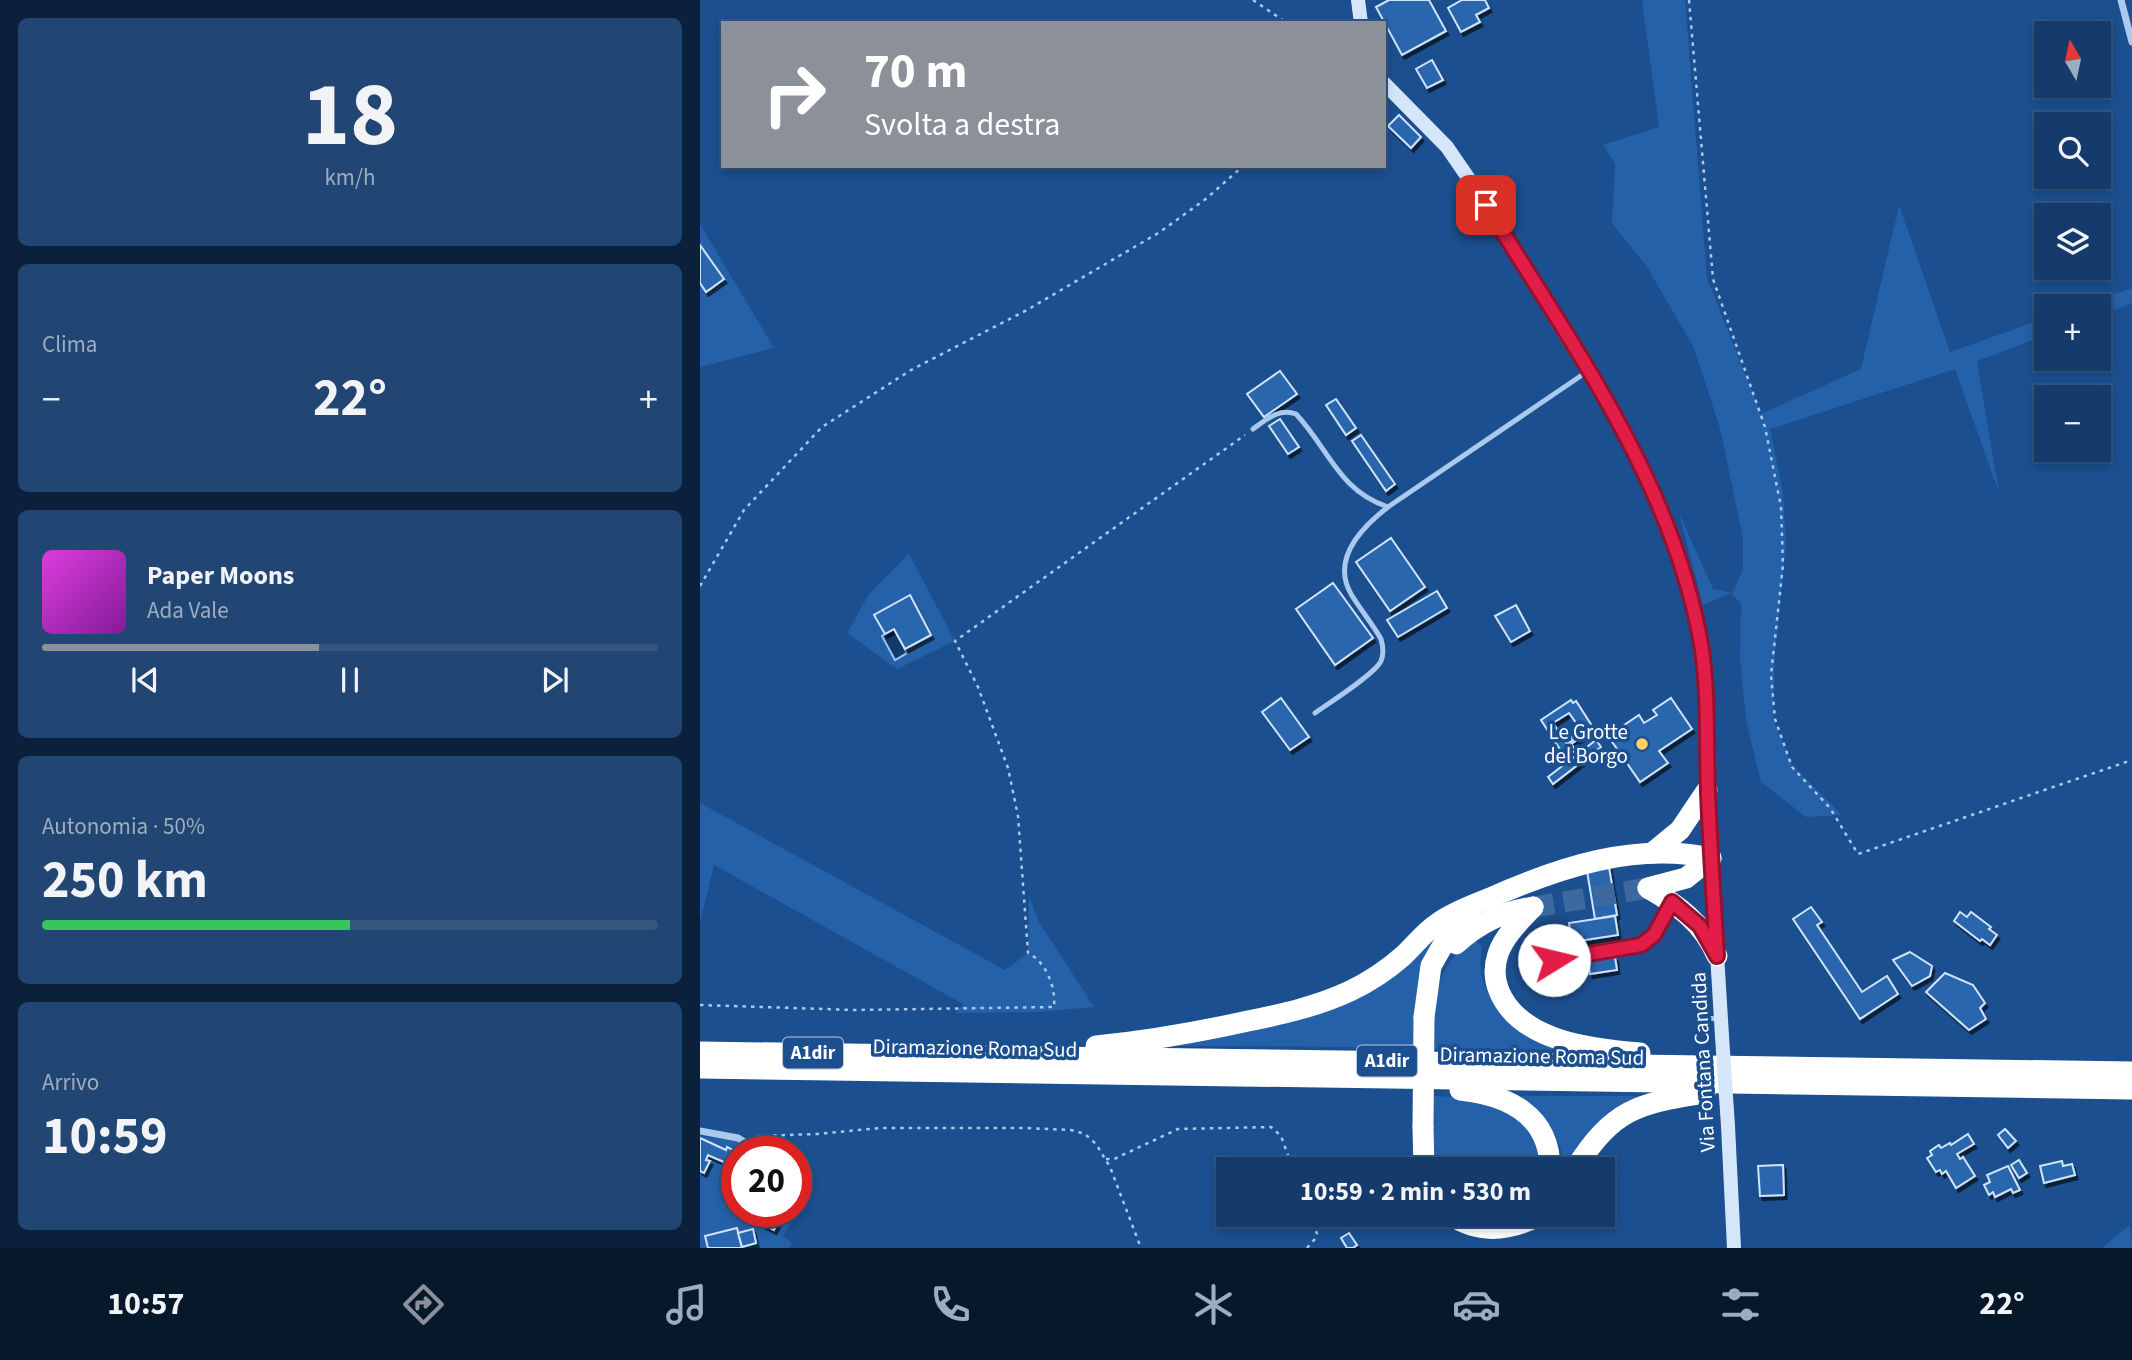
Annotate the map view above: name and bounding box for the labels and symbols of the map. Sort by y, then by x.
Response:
north arrow [2034,21,2110,98]
pin [1456,175,1516,235]
place label: Le Grotte del Borgo [1544,717,1628,771]
marker: Le Grotte del Borgo [1634,736,1650,752]
position arrow [1517,923,1591,997]
street label: Via Fontana Candida [1683,971,1723,1153]
street label: Diramazione Roma Sud [872,1031,1078,1065]
road number: A1dir [783,1037,843,1068]
street label: Diramazione Roma Sud [1439,1039,1645,1073]
road number: A1dir [1357,1046,1417,1077]
speed limit sign: 20 [721,1136,812,1227]

